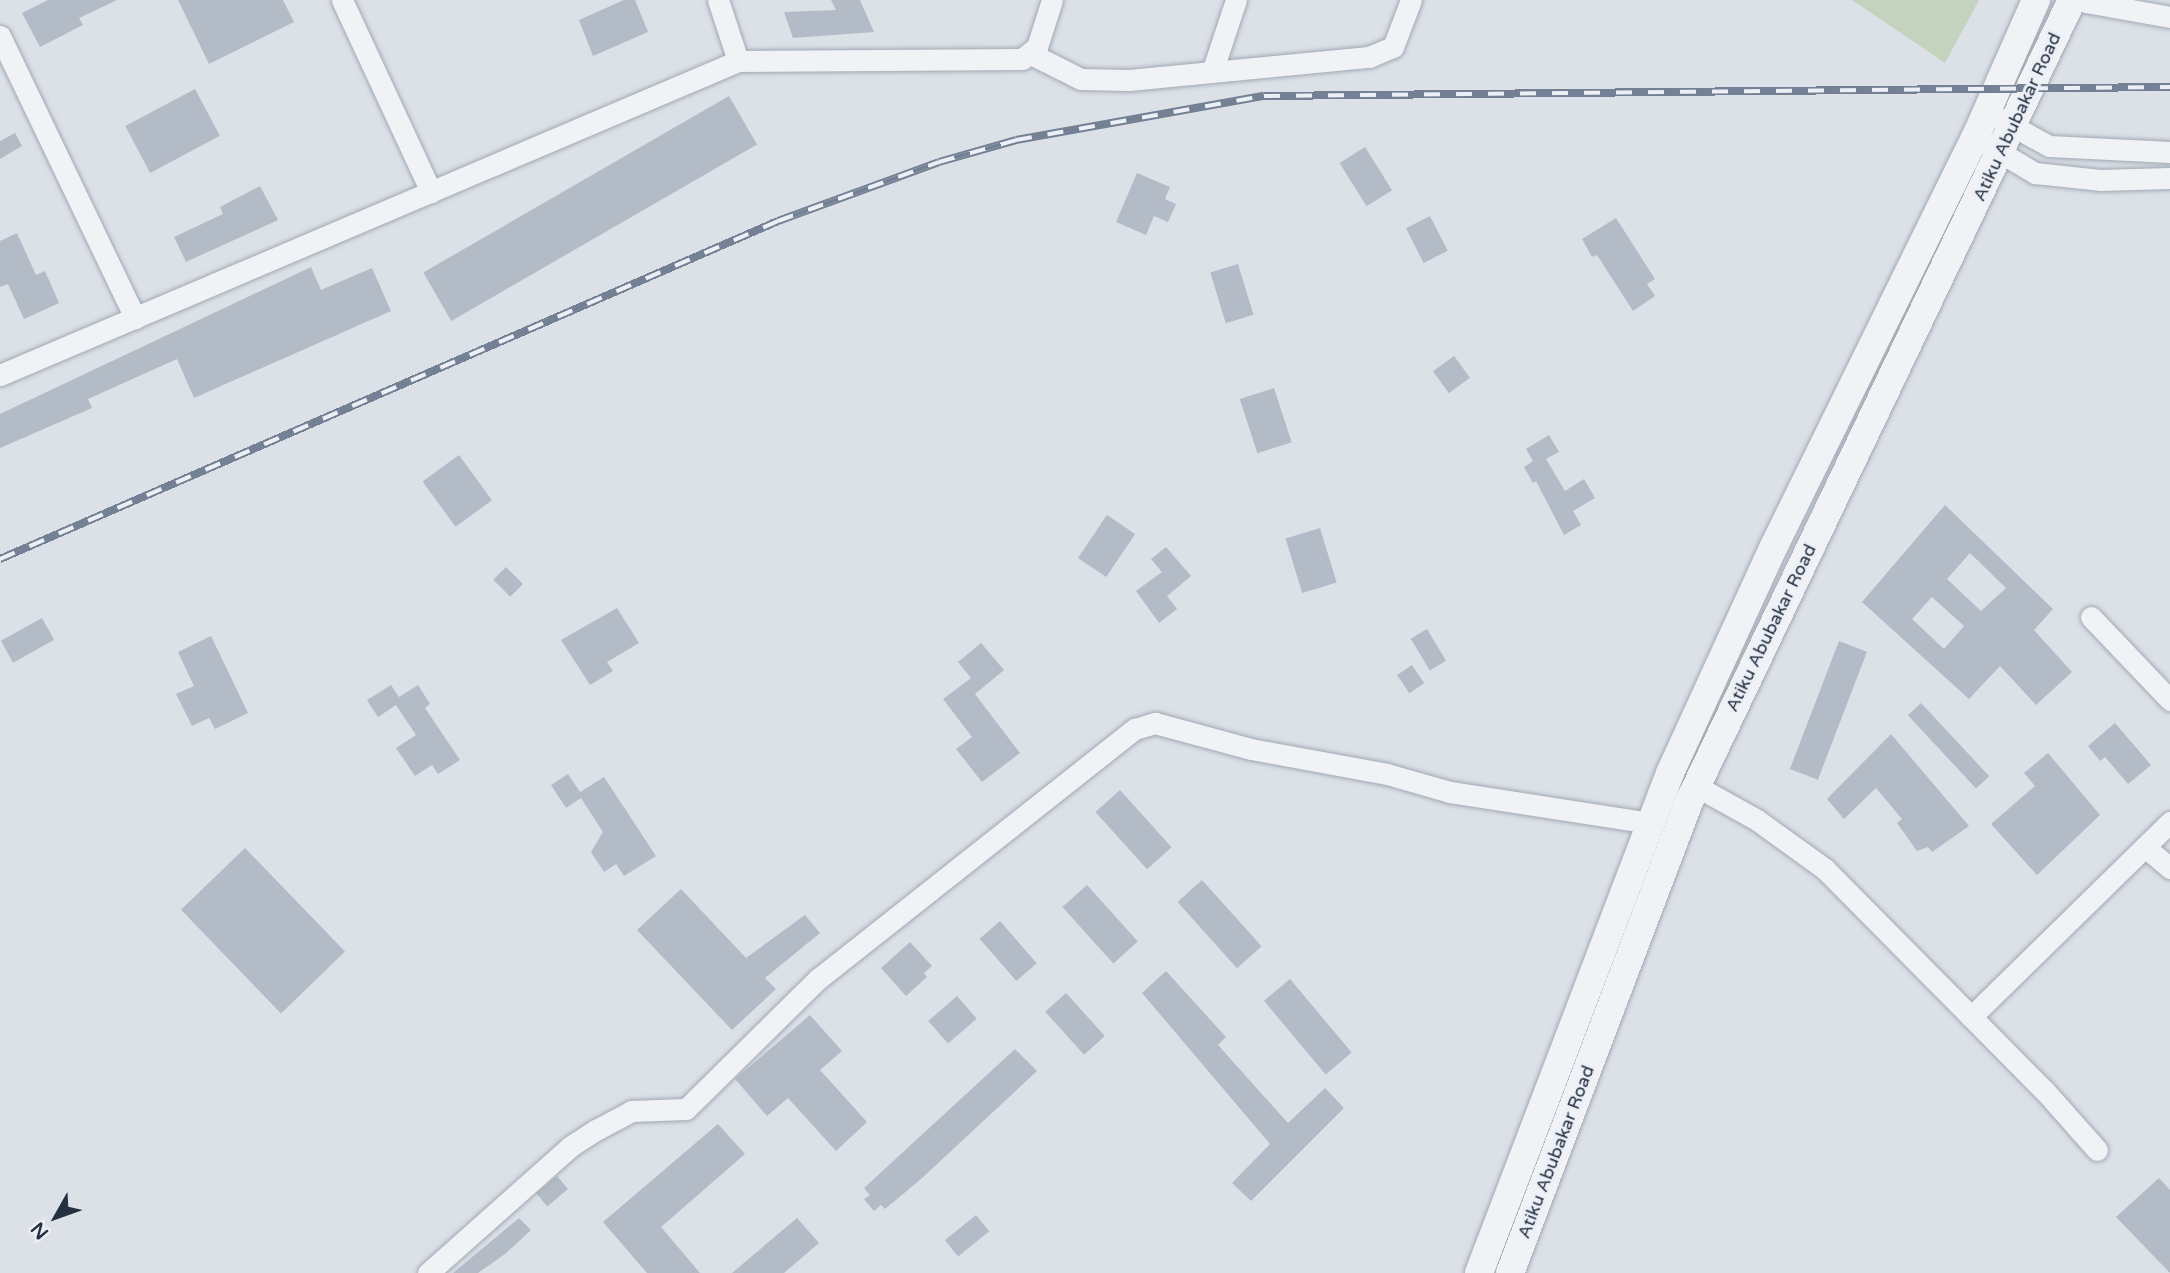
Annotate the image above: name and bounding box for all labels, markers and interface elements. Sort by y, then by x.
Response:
street label: Atiku Abubakar Road [1968,29,2066,205]
street label: Atiku Abubakar Road [1721,541,1821,715]
street label: Atiku Abubakar Road [1513,1062,1599,1242]
north arrow [21,1182,91,1252]
text: N [27,1218,53,1243]

